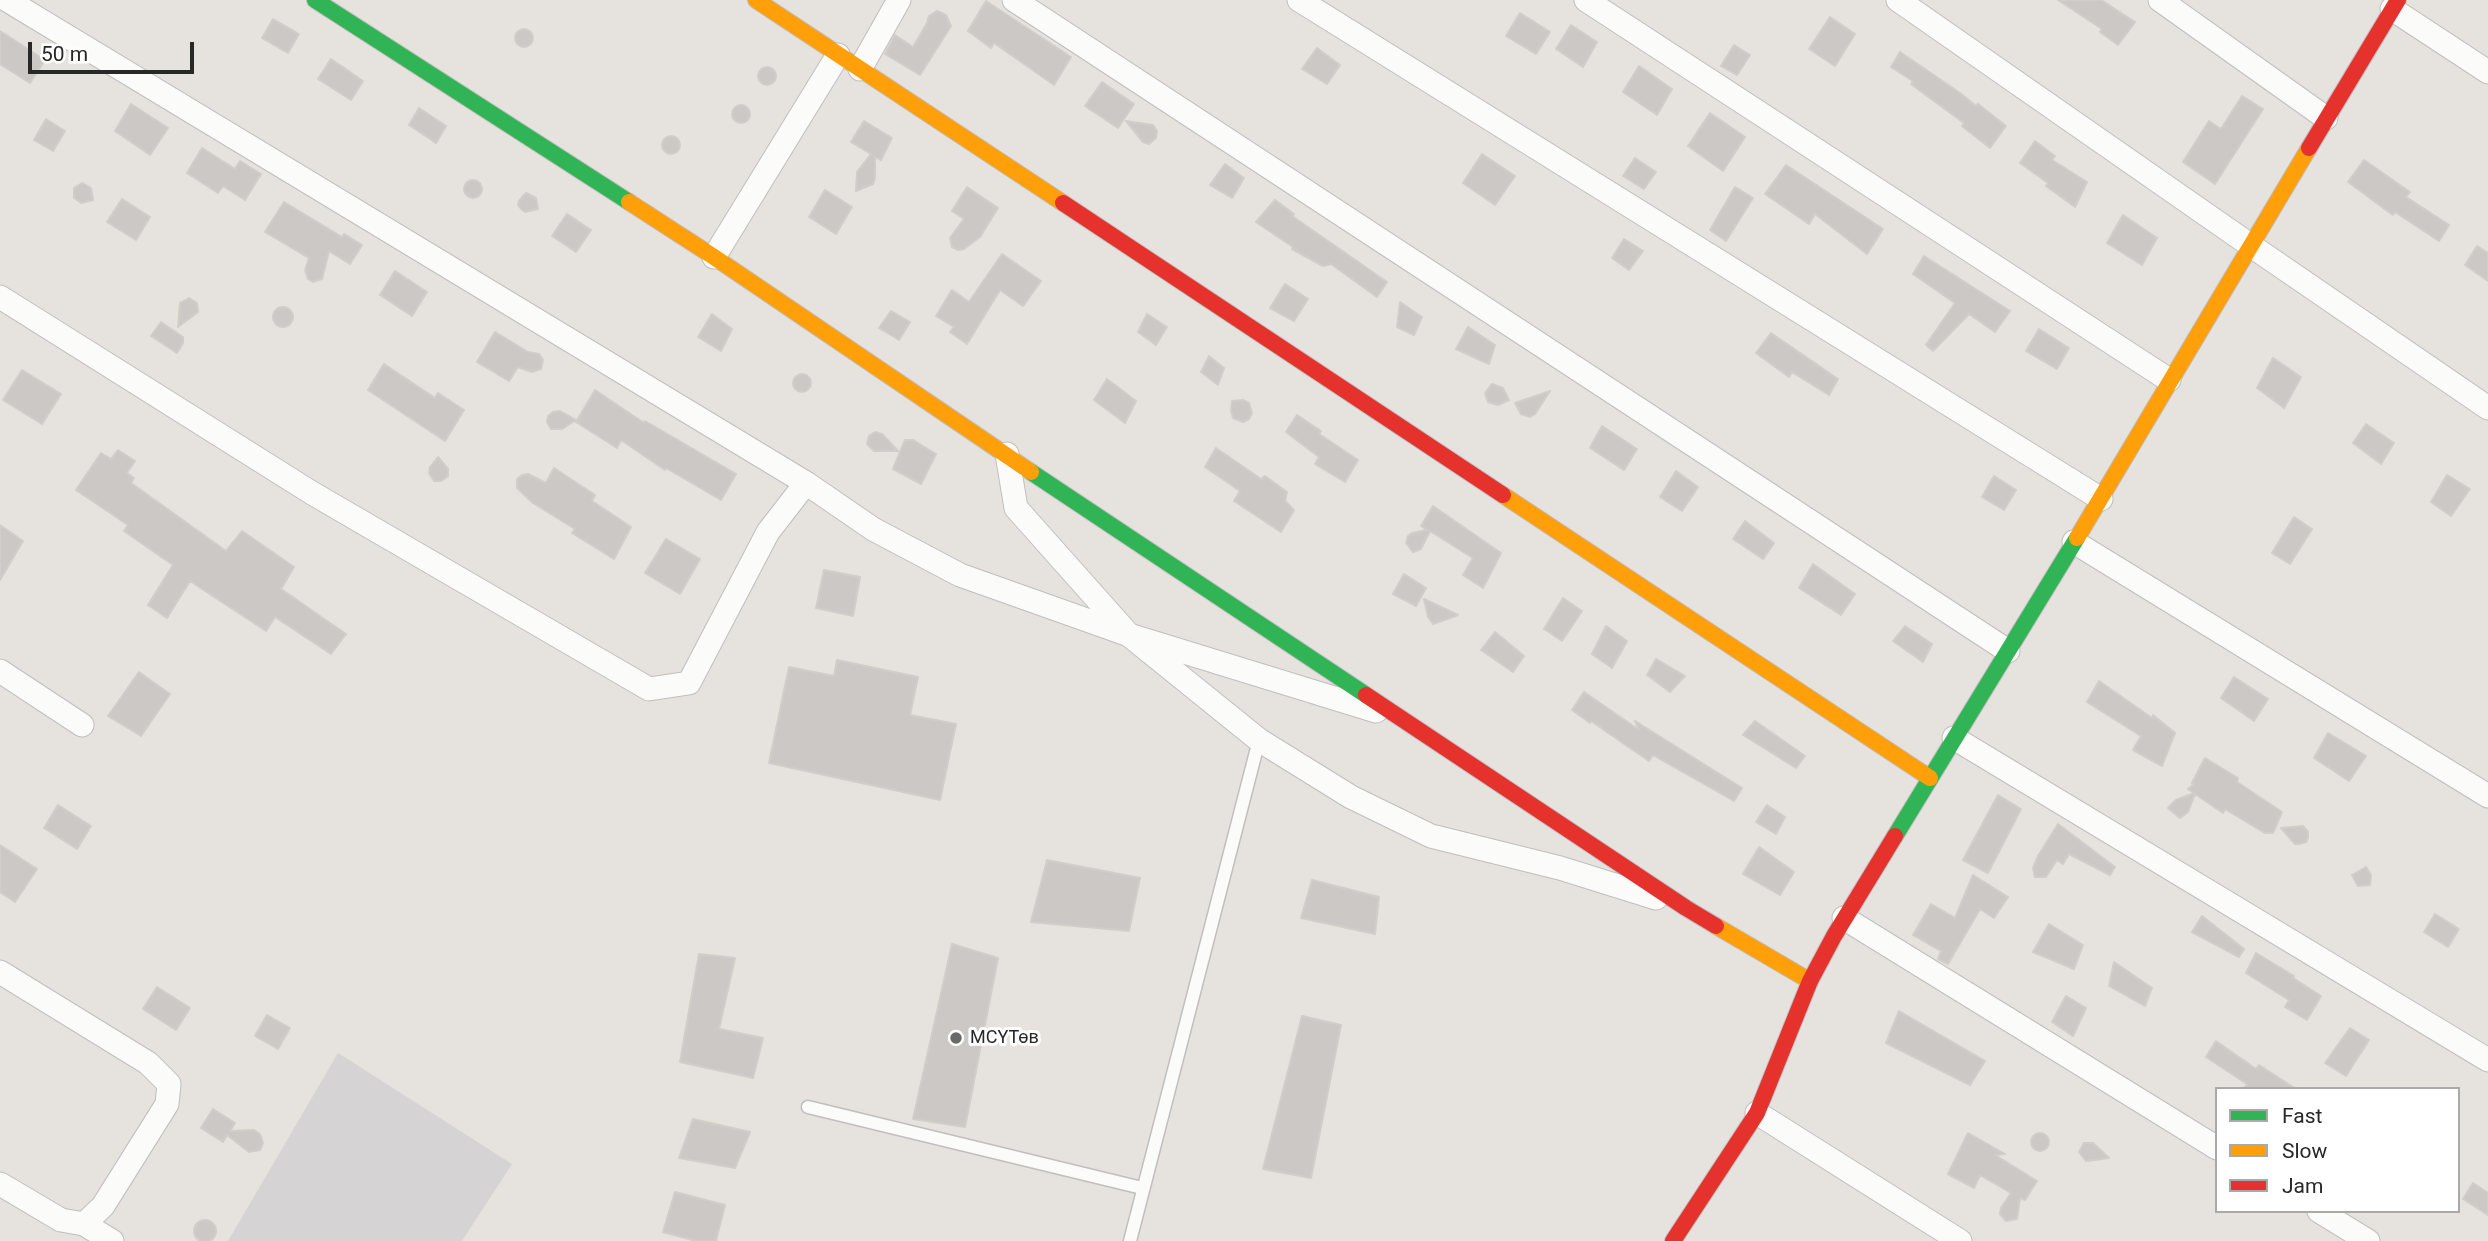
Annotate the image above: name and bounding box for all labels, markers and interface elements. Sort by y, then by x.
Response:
scale bar [32,28,198,72]
text: 50 m [41,42,88,66]
place label: МСҮТөв [970,1027,1039,1049]
marker: МСҮТөв [948,1030,964,1046]
legend [2215,1087,2460,1213]
text: Fast [2282,1104,2322,1128]
text: Slow [2282,1139,2327,1163]
text: Jam [2282,1174,2323,1198]

